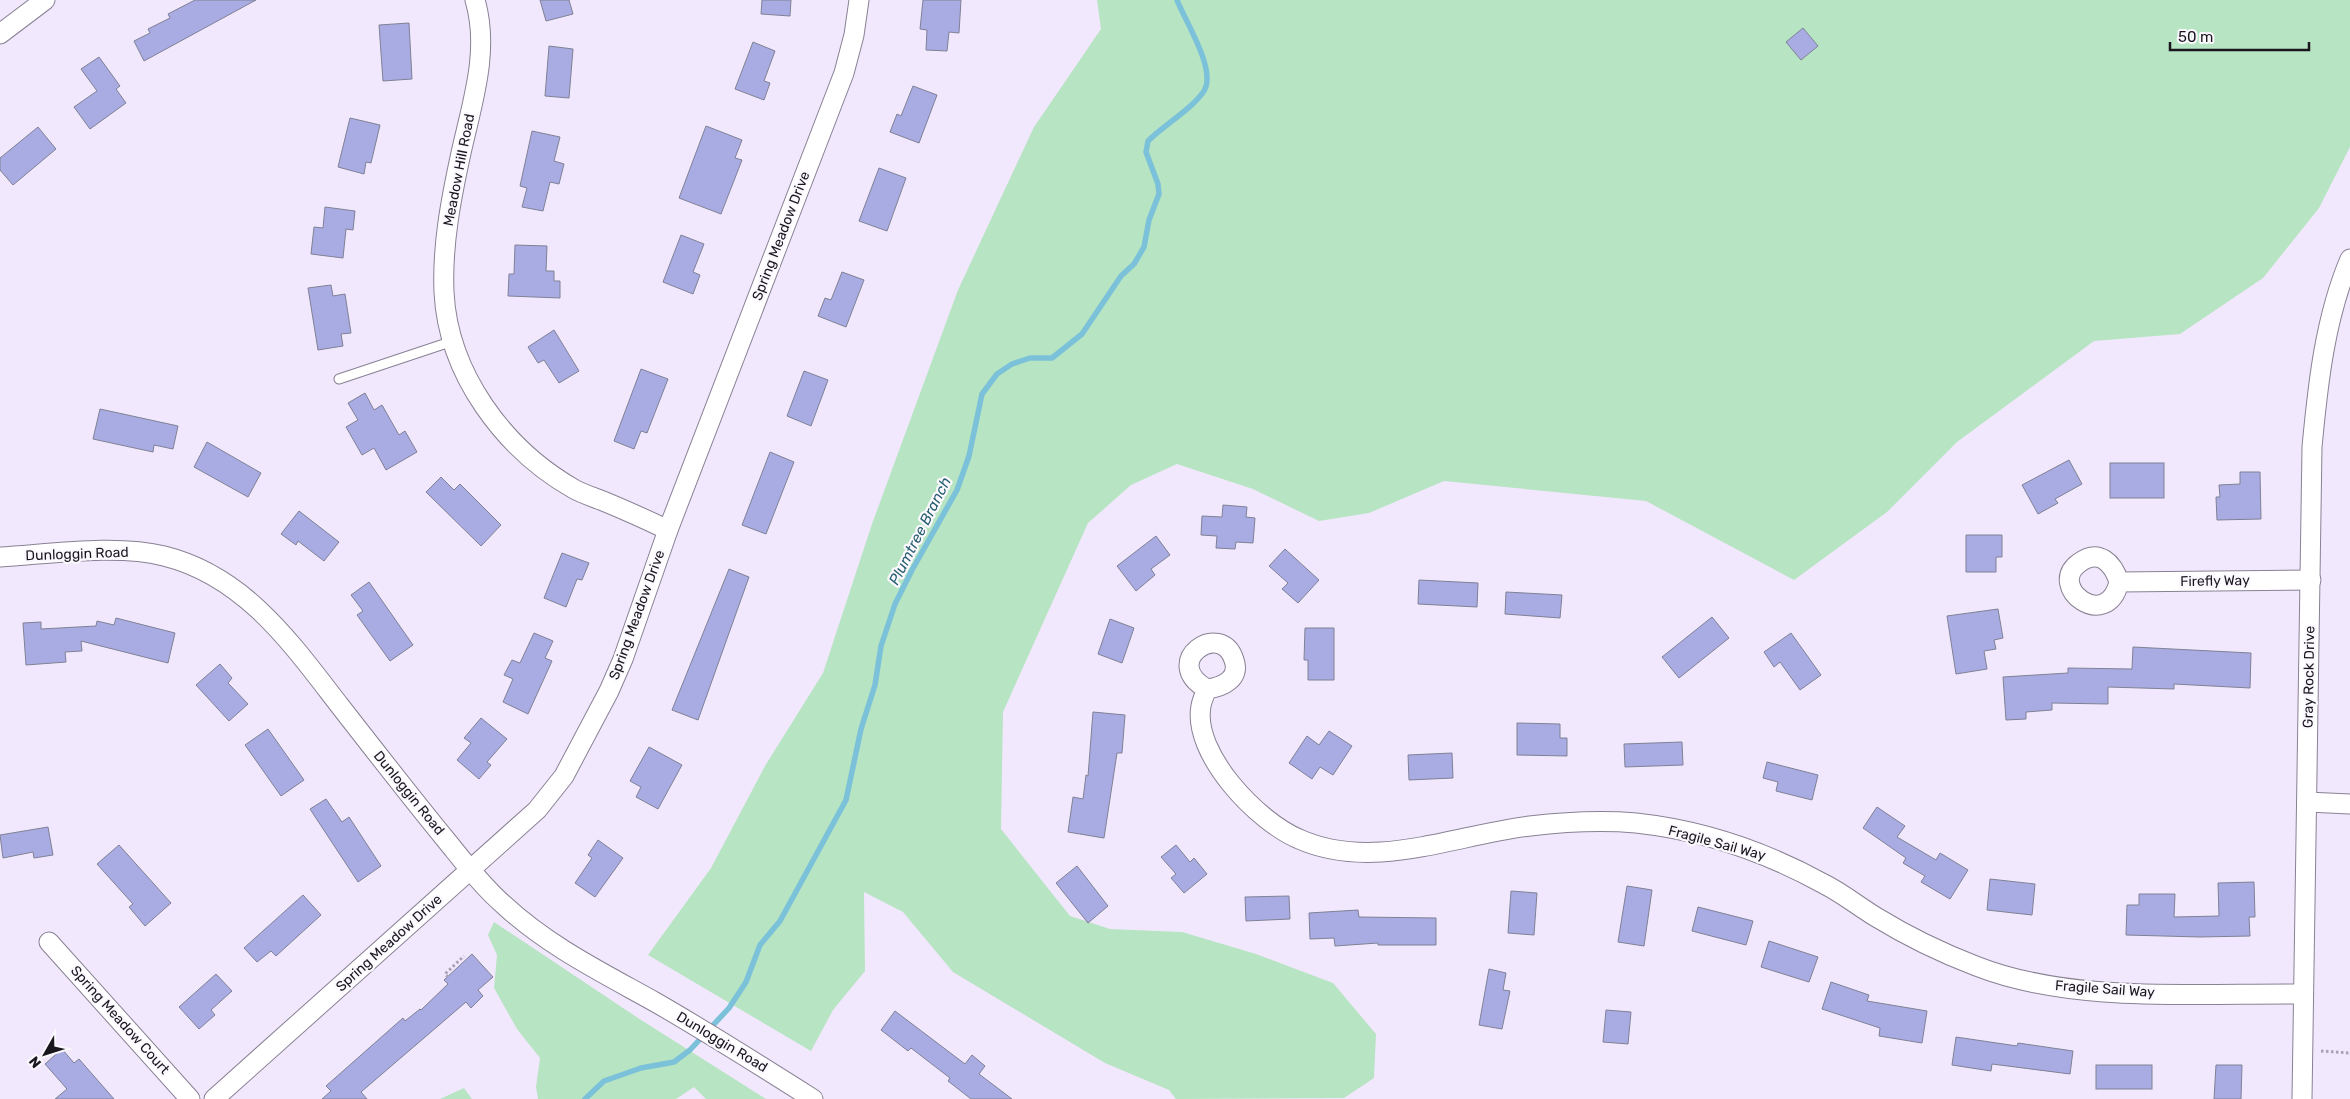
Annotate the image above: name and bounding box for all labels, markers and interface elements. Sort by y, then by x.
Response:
scale bar [2170,20,2309,52]
text: 50 m [2178,28,2213,46]
street label: Meadow Hill Road [440,112,478,228]
street label: Spring Meadow Drive [749,169,814,303]
water label: Plumtree Branch [885,474,955,588]
street label: Dunloggin Road [25,544,129,564]
street label: Spring Meadow Drive [606,548,668,682]
street label: Firefly Way [2180,572,2250,590]
street label: Gray Rock Drive [2300,626,2318,728]
street label: Dunloggin Road [370,748,448,838]
street label: Fragile Sail Way [1667,822,1768,864]
street label: Spring Meadow Drive [332,891,446,995]
street label: Spring Meadow Court [67,962,173,1078]
street label: Fragile Sail Way [2055,977,2156,1001]
street label: Dunloggin Road [673,1008,771,1076]
north arrow [20,1029,70,1079]
text: N [26,1053,45,1071]

